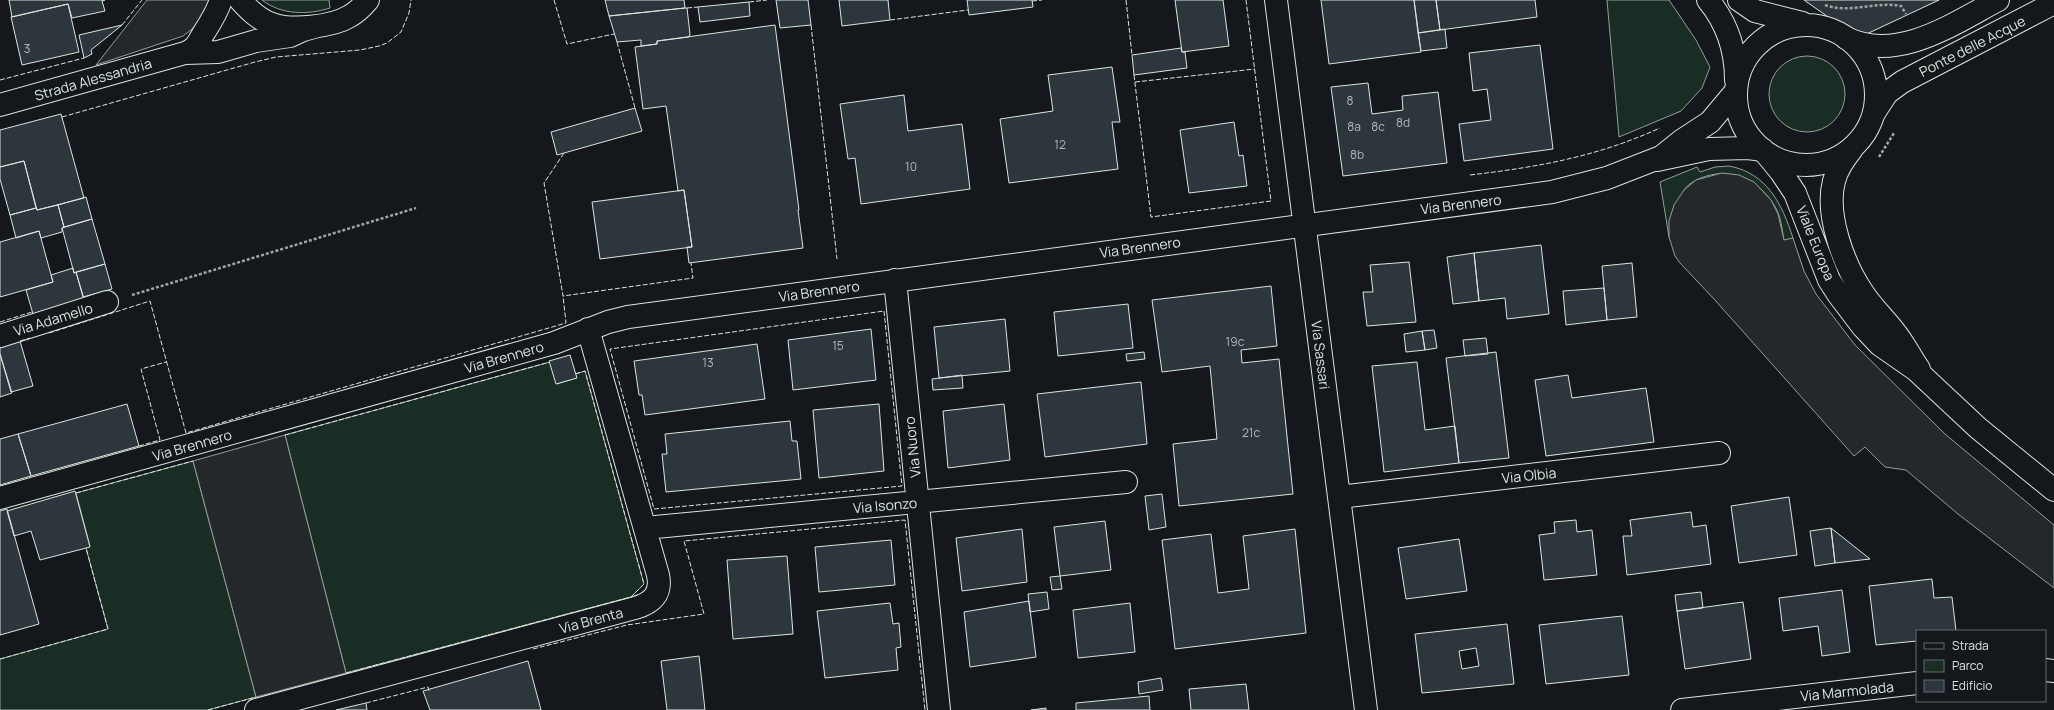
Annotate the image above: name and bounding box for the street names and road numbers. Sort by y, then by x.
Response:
street label: Ponte delle Acque [1916,11,2028,81]
street label: Strada Alessandria [32,53,154,105]
street label: Via Brennero [1419,190,1503,218]
street label: Viale Europa [1792,203,1840,283]
street label: Via Brennero [1098,232,1182,262]
street label: Via Brennero [777,276,861,306]
street label: Via Adamello [11,298,95,340]
street label: Via Sassari [1307,319,1335,391]
street label: Via Brennero [462,337,546,377]
street label: Via Nuoro [899,415,925,479]
street label: Via Brennero [150,425,234,465]
street label: Via Olbia [1501,463,1557,487]
street label: Via Isonzo [852,493,918,517]
street label: Via Brenta [557,602,625,638]
street label: Via Marmolada [1799,677,1895,705]

